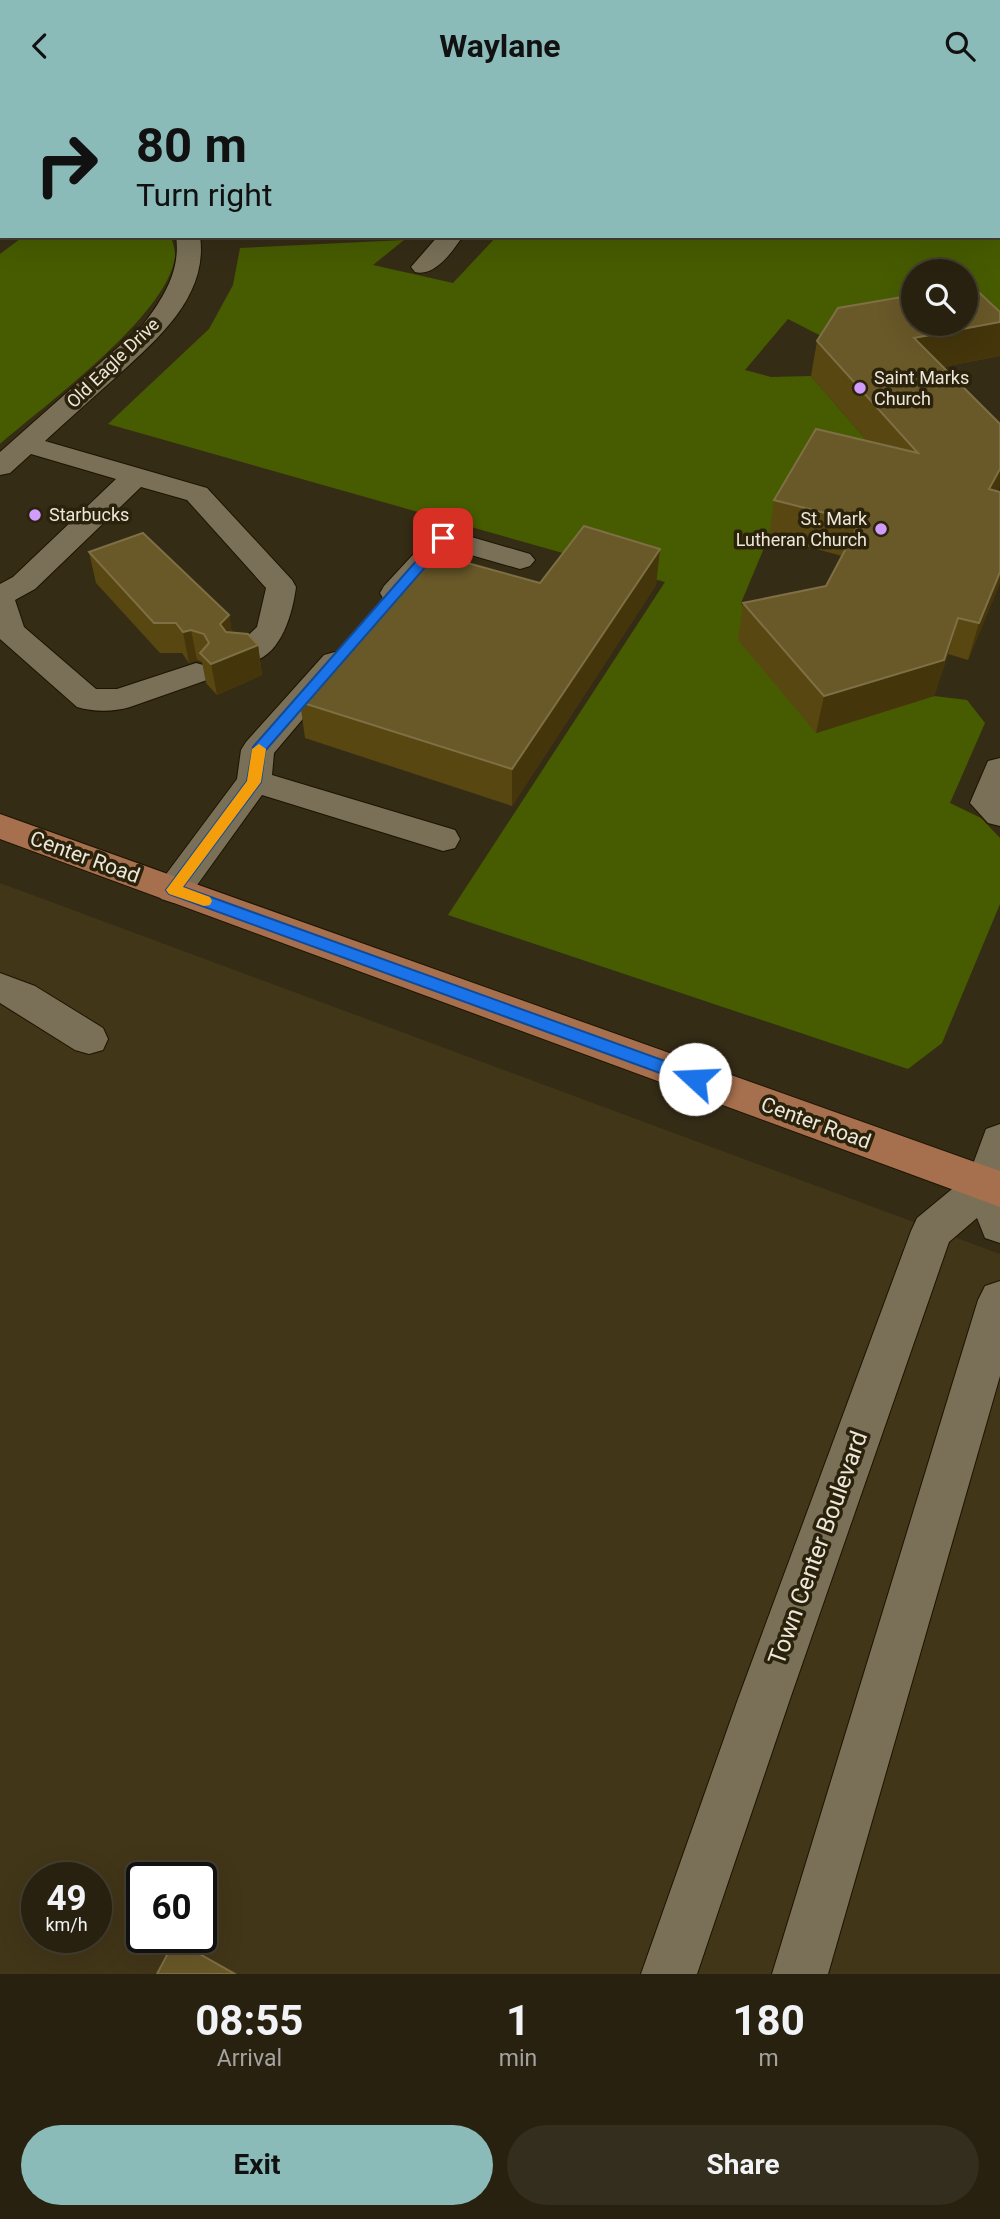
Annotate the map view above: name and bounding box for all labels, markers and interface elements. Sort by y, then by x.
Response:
icon: back [21,27,59,65]
text: Waylane [439,27,561,65]
icon: search [941,27,979,65]
text: 80 m [136,117,247,174]
icon: right [21,119,112,210]
text: Turn right [136,176,272,214]
map controls [901,259,978,336]
button: search [901,259,978,336]
street label: Old Eagle Drive [62,313,163,412]
place label: Saint Marks Church [874,367,969,409]
marker: Saint Marks Church [852,380,868,396]
place label: Starbucks [49,504,129,525]
marker: Starbucks [27,507,43,523]
pin [413,508,473,568]
place label: St. Mark Lutheran Church [736,508,868,550]
icon: arrive [424,519,462,557]
marker: St. Mark Lutheran Church [873,521,889,537]
street label: Center Road [27,826,143,888]
position arrow [658,1042,732,1116]
street label: Center Road [758,1092,874,1154]
street label: Town Center Boulevard [763,1427,873,1669]
speed limit sign: 60 [126,1862,217,1953]
text: 49 [46,1878,87,1919]
text: km/h [45,1914,88,1935]
text: 08:55 [195,1996,303,2045]
text: 1 [506,1996,530,2045]
text: 180 [732,1996,805,2045]
text: Arrival [217,2045,282,2072]
text: min [499,2045,537,2072]
text: m [759,2045,779,2072]
button: Exit [21,2125,493,2205]
button: Share [507,2125,979,2205]

